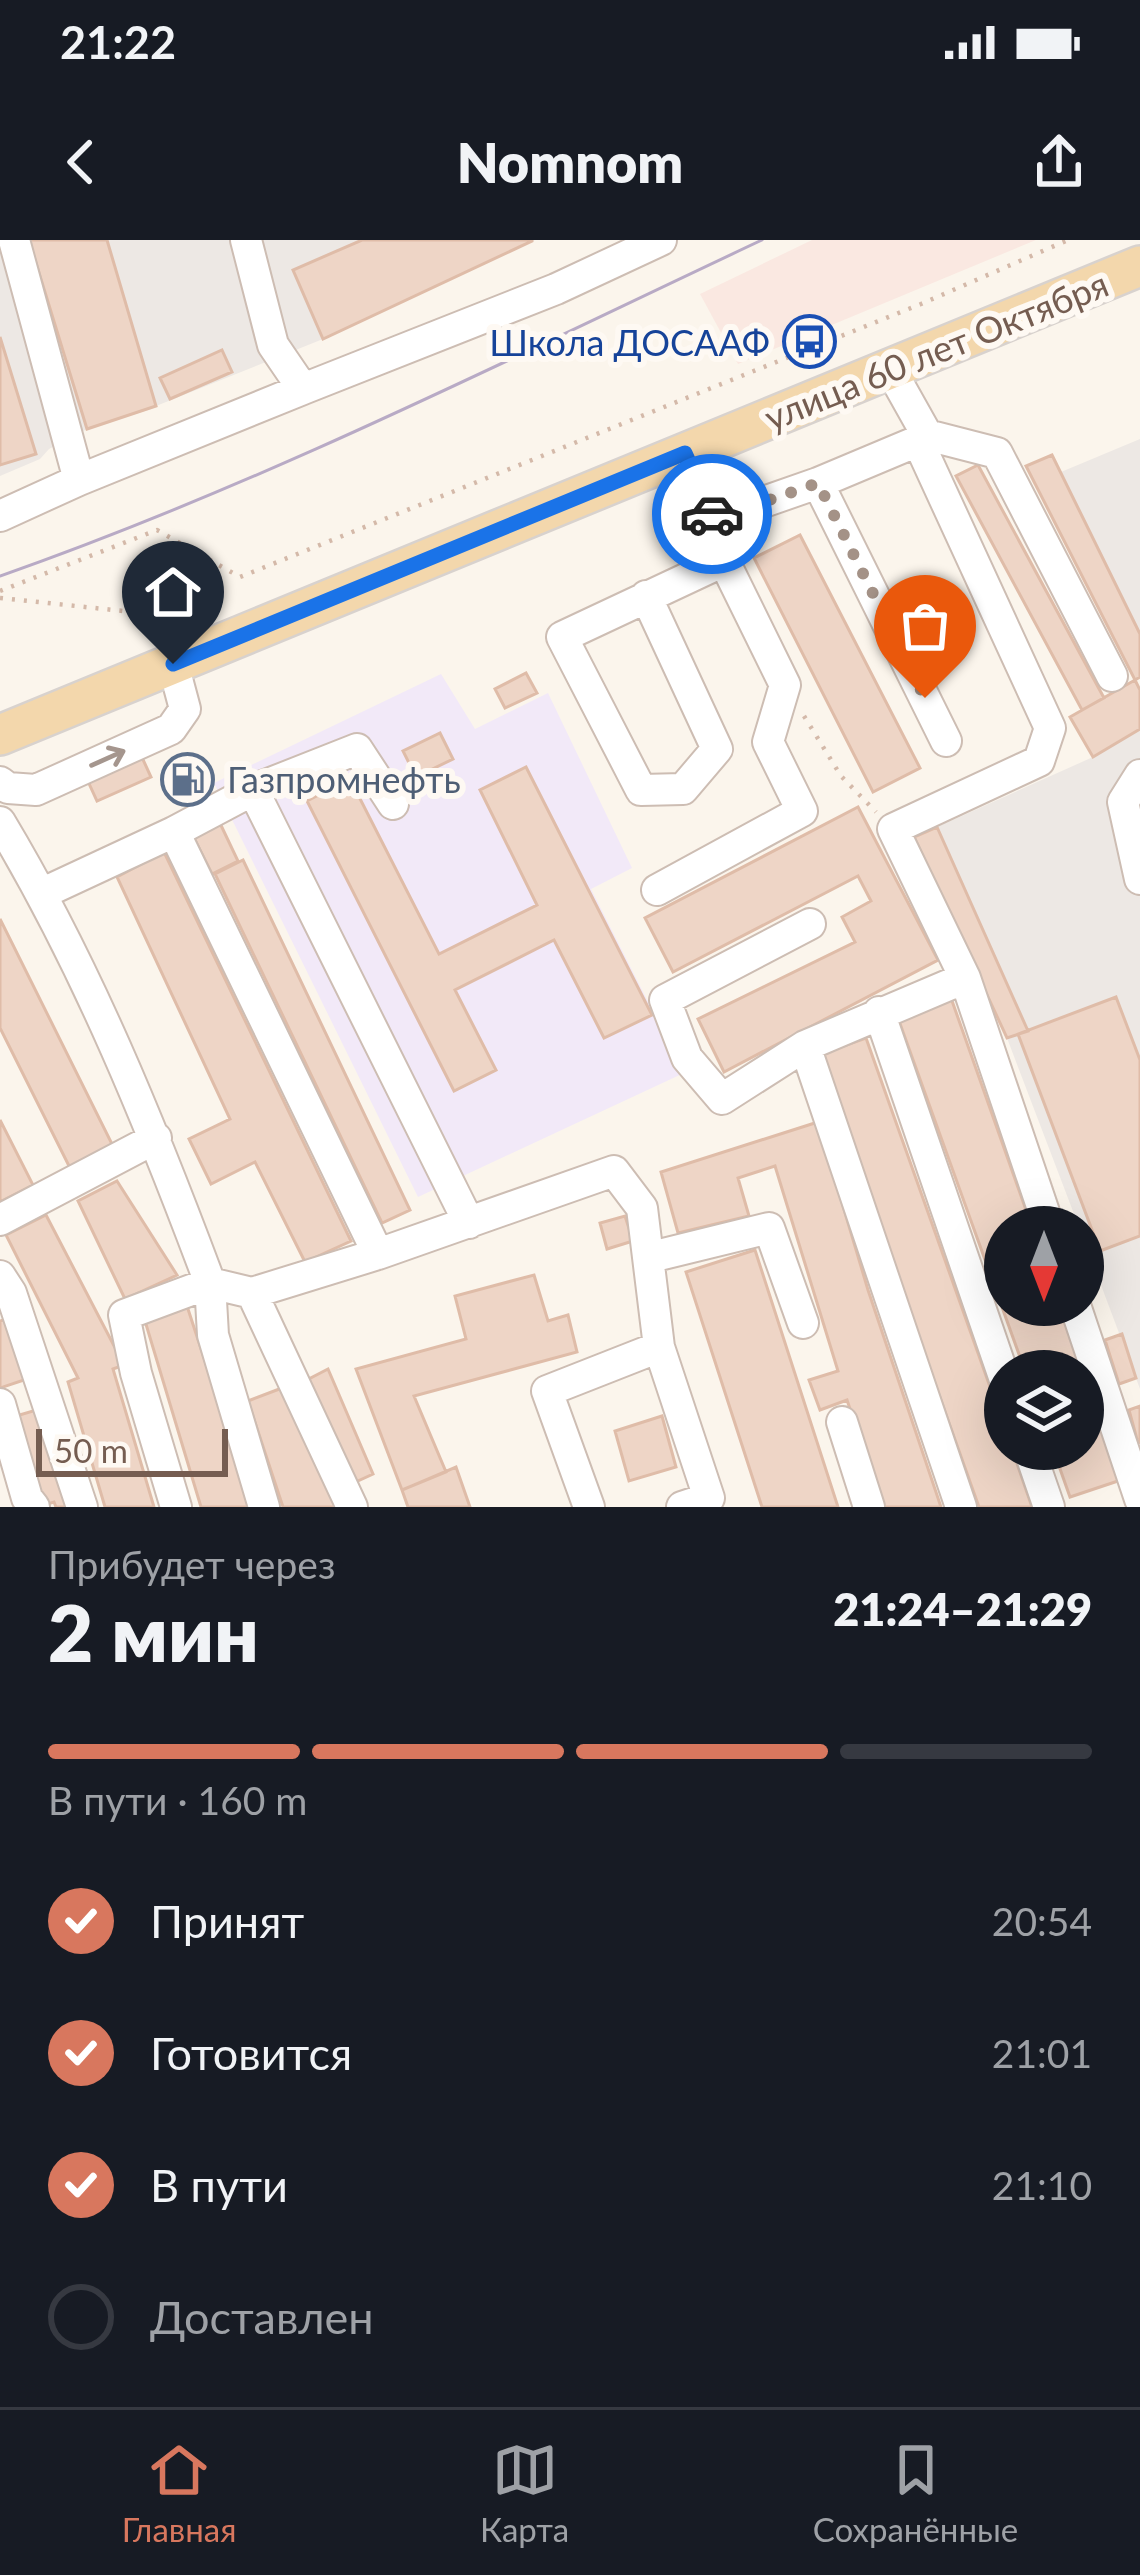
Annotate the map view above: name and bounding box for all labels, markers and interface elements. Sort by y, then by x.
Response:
text: 21:22 [60,15,176,69]
icon: back [48,129,114,195]
icon: share [1026,129,1092,195]
text: Nomnom [457,130,683,195]
street label: улица 60 лет Октября [758,261,1114,439]
bus stop icon: Школа ДОСААФ [781,314,837,370]
place label: Школа ДОСААФ [489,320,770,364]
courier [652,454,772,574]
icon: car [679,481,745,547]
pin [122,541,224,664]
icon: home [140,559,206,625]
pin [874,575,976,698]
icon: bag [892,593,958,659]
one-way arrow [89,745,125,767]
fuel station icon: Газпромнефть [160,751,216,807]
place label: Газпромнефть [227,757,461,801]
north arrow [984,1206,1104,1326]
map controls [984,1206,1104,1470]
button: layers [984,1350,1104,1470]
scale bar [36,1423,228,1476]
text: 50 m [54,1430,128,1470]
text: Прибудет через [48,1541,335,1587]
text: 21:24–21:29 [833,1582,1092,1636]
text: 2 мин [48,1585,259,1679]
text: В пути · 160 m [48,1777,307,1823]
icon: check [48,1888,114,1954]
text: Принят [150,1894,304,1948]
text: 20:54 [992,1898,1092,1944]
icon: check [48,2020,114,2086]
text: Готовится [150,2026,352,2080]
text: 21:01 [992,2030,1092,2076]
icon: check [48,2152,114,2218]
text: В пути [150,2158,288,2212]
text: 21:10 [992,2162,1092,2208]
text: Доставлен [150,2290,374,2344]
tab: Главная [122,2437,236,2549]
tab: Карта [480,2437,569,2549]
tab: Сохранённые [813,2437,1018,2549]

